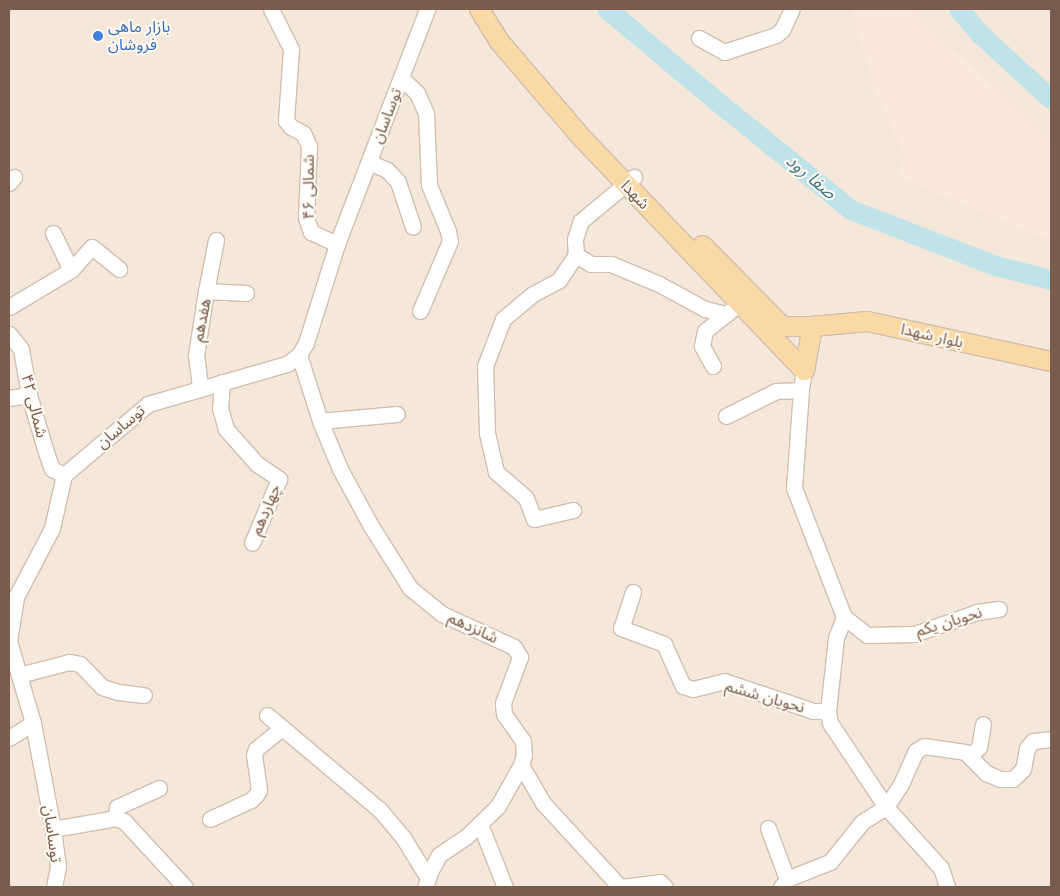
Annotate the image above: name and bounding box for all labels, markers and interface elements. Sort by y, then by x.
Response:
place label: بازار ماهی فروشان [108,17,170,55]
marker: بازار ماهی فروشان [92,30,104,42]
street label: توساسان [368,86,406,146]
water label: صفا رود [782,150,840,204]
street label: شمالی ۴۶ [299,155,319,219]
street label: شهدا [617,176,653,214]
street label: هفدهم [188,297,216,343]
street label: بلوار شهدا [899,319,965,353]
street label: شمالی ۴۲ [17,372,51,440]
street label: توساسان [93,401,149,453]
street label: چهاردهم [247,482,285,538]
street label: نحویان یکم [913,603,985,641]
street label: شانزدهم [445,608,501,648]
street label: نحویان ششم [723,676,807,718]
street label: توساسان [38,804,66,864]

